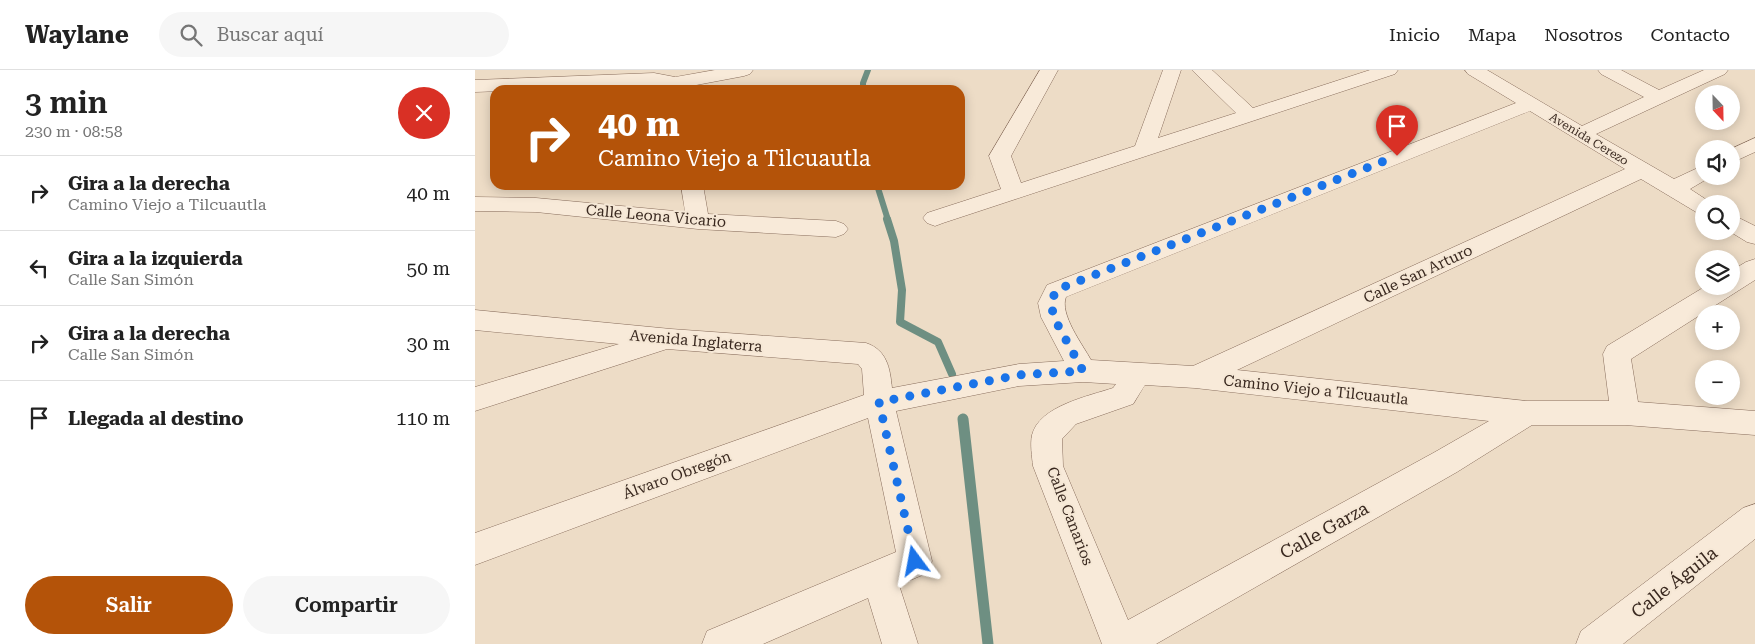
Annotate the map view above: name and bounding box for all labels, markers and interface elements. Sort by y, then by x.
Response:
search box [159,12,509,57]
text: Waylane [25,21,129,49]
icon: search [177,21,205,49]
text: Buscar aquí [217,23,324,46]
text: Inicio [1389,24,1440,45]
text: Mapa [1468,24,1516,45]
text: Nosotros [1544,24,1622,45]
text: Contacto [1650,24,1730,45]
text: 3 min [25,85,108,120]
north arrow [1695,85,1740,130]
map controls [1695,85,1740,405]
button: close [398,87,450,139]
text: 40 m [598,104,680,145]
icon: right [515,105,580,170]
pin [1376,105,1418,156]
street label: Avenida Cerezo [1547,110,1631,168]
icon: arrive [1383,112,1411,140]
text: 230 m · 08:58 [25,122,123,141]
button: sound [1695,140,1740,185]
text: Camino Viejo a Tilcuautla [598,146,871,171]
text: Gira a la derecha [68,172,230,195]
icon: right [25,179,53,207]
text: 40 m [407,182,450,205]
text: Camino Viejo a Tilcuautla [68,195,266,214]
button: search [1695,195,1740,240]
street label: Calle Leona Vicario [585,201,727,231]
street label: Calle San Arturo [1361,241,1475,307]
text: Gira a la izquierda [68,247,243,270]
button: layers [1695,250,1740,295]
icon: left [25,254,53,282]
text: 50 m [407,257,450,280]
text: Calle San Simón [68,270,194,289]
button: + [1695,305,1740,350]
text: Gira a la derecha [68,322,230,345]
street label: Avenida Inglaterra [629,326,763,356]
icon: right [25,329,53,357]
text: 30 m [407,332,450,355]
text: Calle San Simón [68,345,194,364]
button: − [1695,360,1740,405]
street label: Camino Viejo a Tilcuautla [1223,371,1409,409]
icon: arrive [25,404,53,432]
text: Llegada al destino [68,407,244,430]
text: 110 m [396,407,450,430]
street label: Álvaro Obregón [621,447,734,503]
street label: Calle Canarios [1043,464,1097,568]
street label: Calle Garza [1276,497,1372,563]
position arrow [888,534,940,586]
street label: Calle Águila [1627,542,1721,622]
button: Salir [25,576,233,634]
button: Compartir [243,576,450,634]

